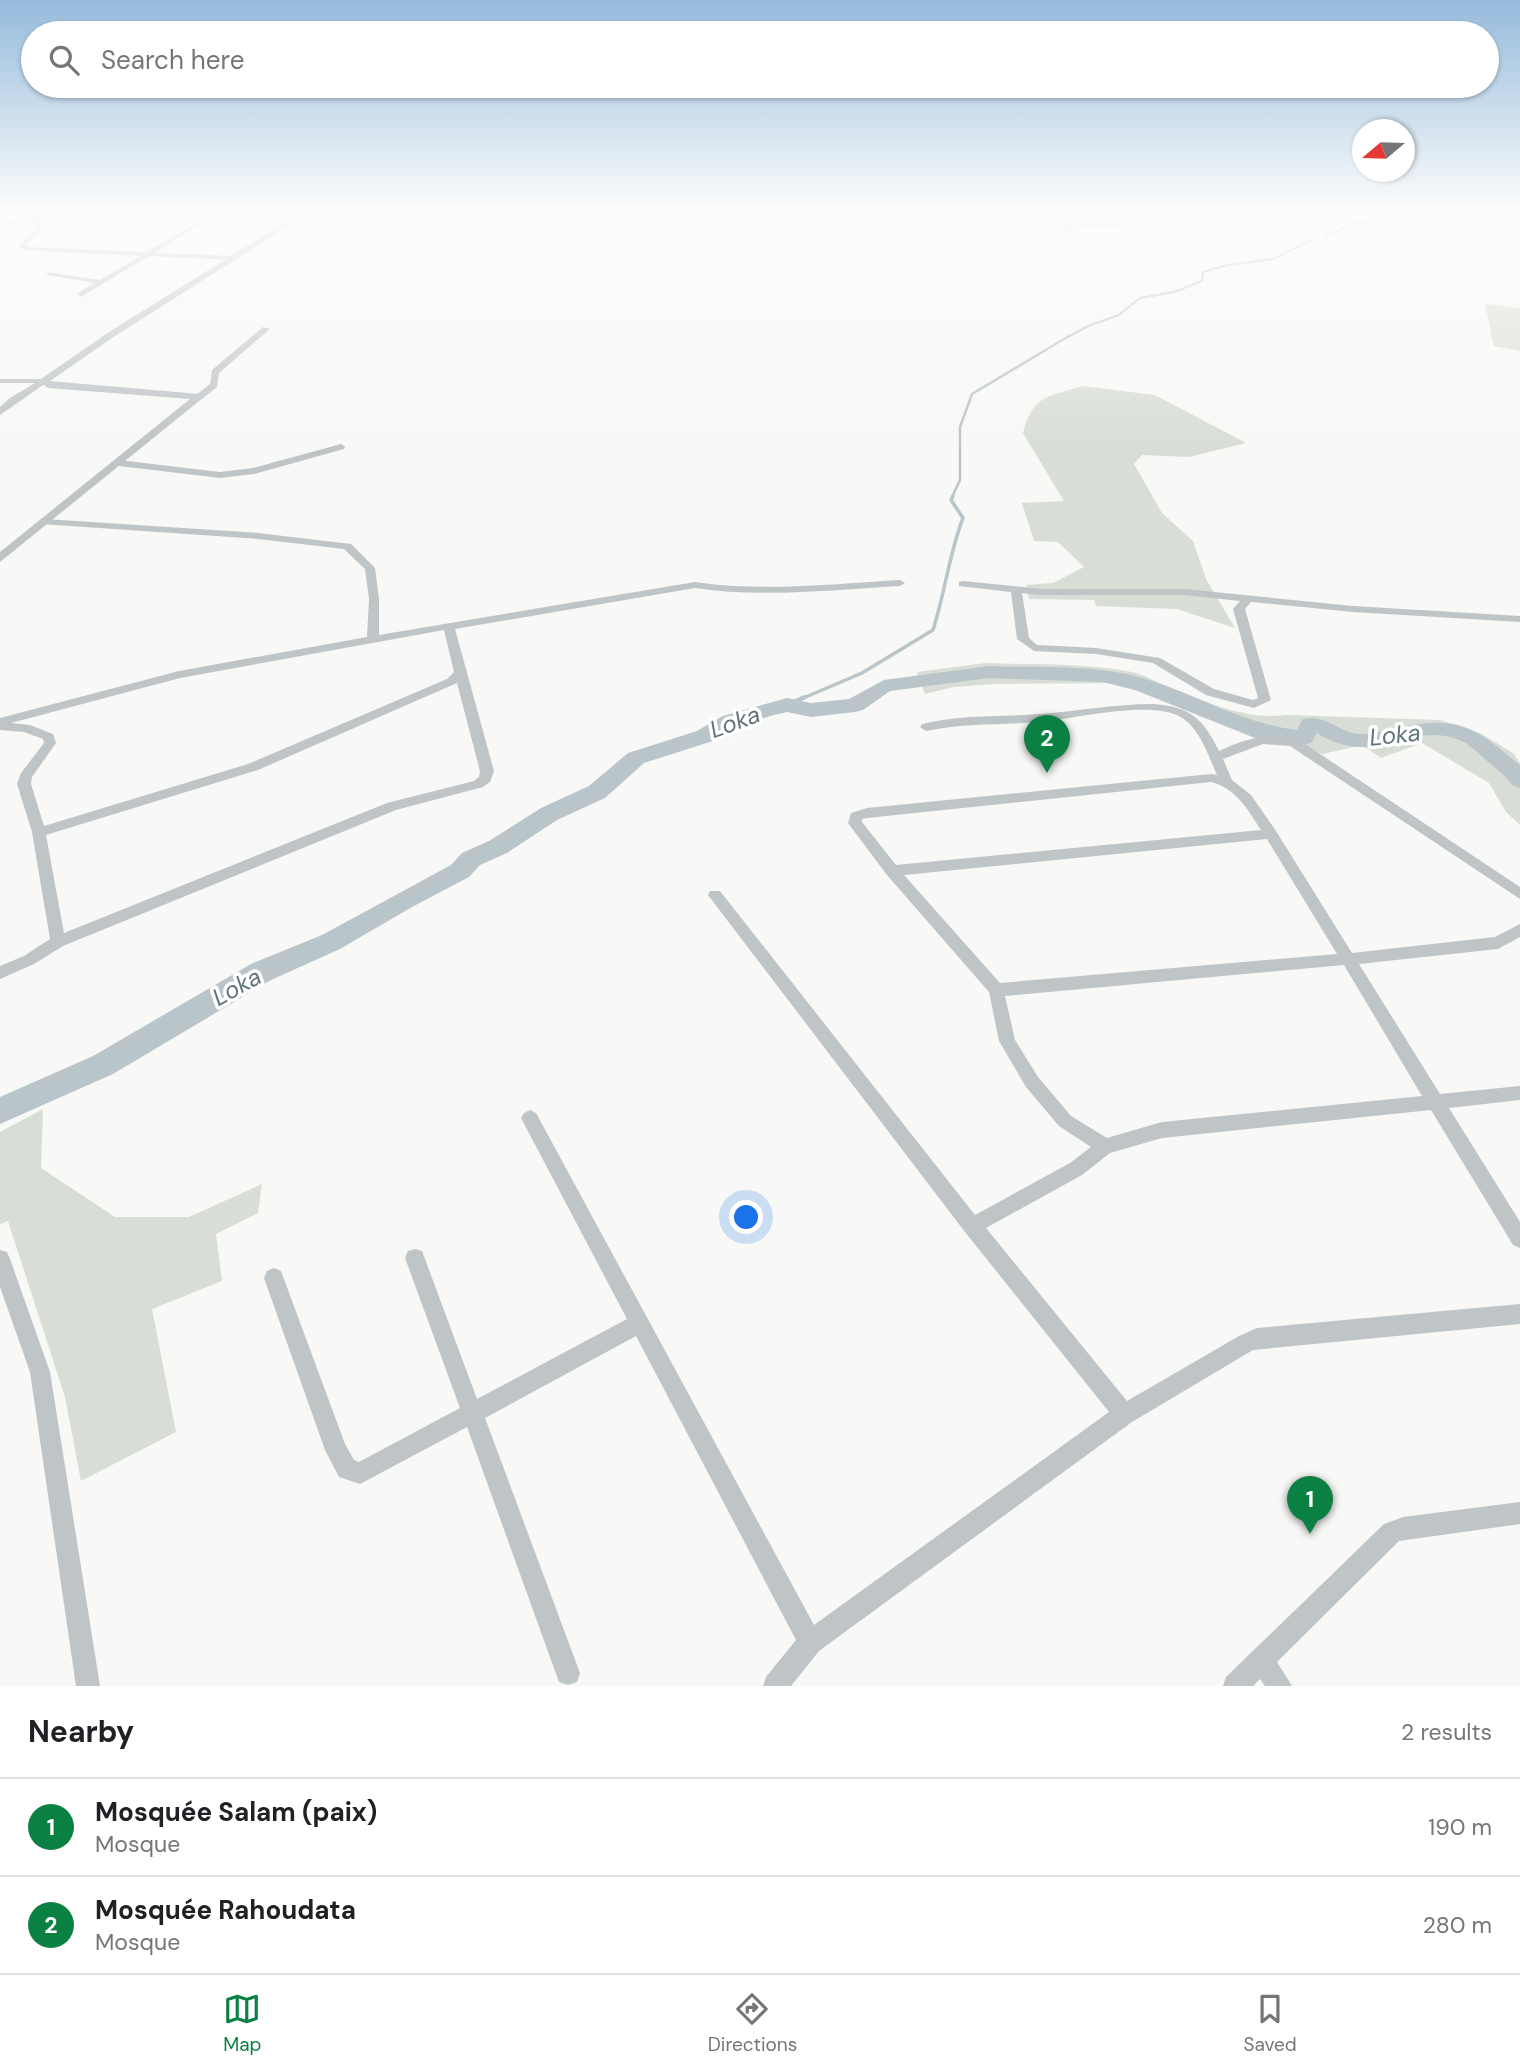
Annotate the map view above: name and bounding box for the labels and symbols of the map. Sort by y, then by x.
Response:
north arrow [1352,119,1415,182]
water label: Loka [705,698,764,745]
pin: 2 [1024,715,1070,773]
water label: Loka [1368,716,1422,753]
water label: Loka [207,961,267,1013]
your location [729,1200,763,1234]
pin: 1 [1287,1476,1333,1534]

